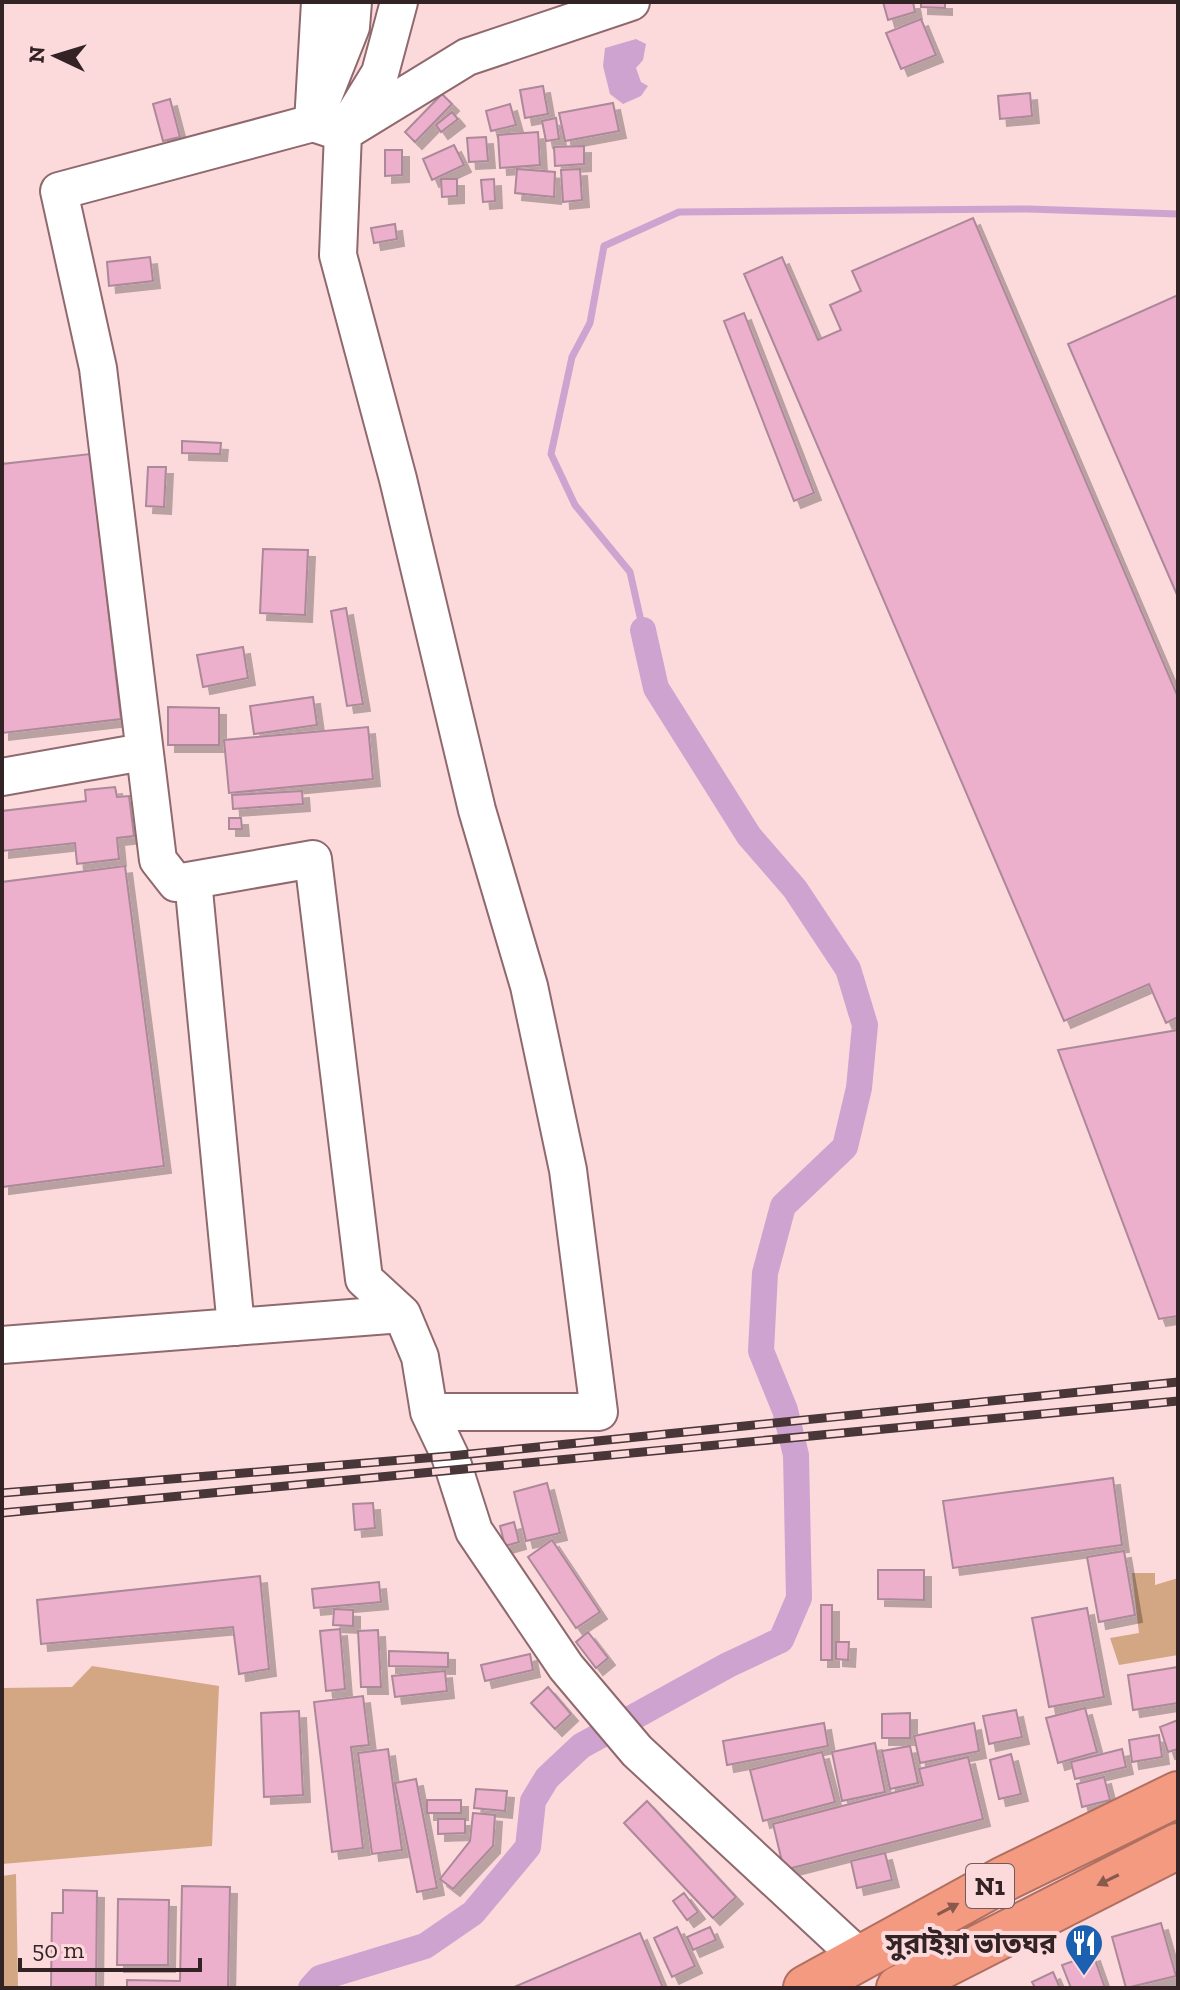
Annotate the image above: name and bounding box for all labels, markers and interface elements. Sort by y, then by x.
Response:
north arrow [16,16,96,96]
text: N [22,45,51,64]
road number: N1 [966,1864,1014,1908]
one-way arrow [1096,1873,1119,1887]
one-way arrow [937,1902,959,1916]
scale bar [20,1922,200,1972]
restaurant icon: সুরাইয়া ভাতঘর [1063,1922,1105,1977]
place label: সুরাইয়া ভাতঘর [885,1927,1057,1961]
text: 50 m [32,1935,85,1964]

